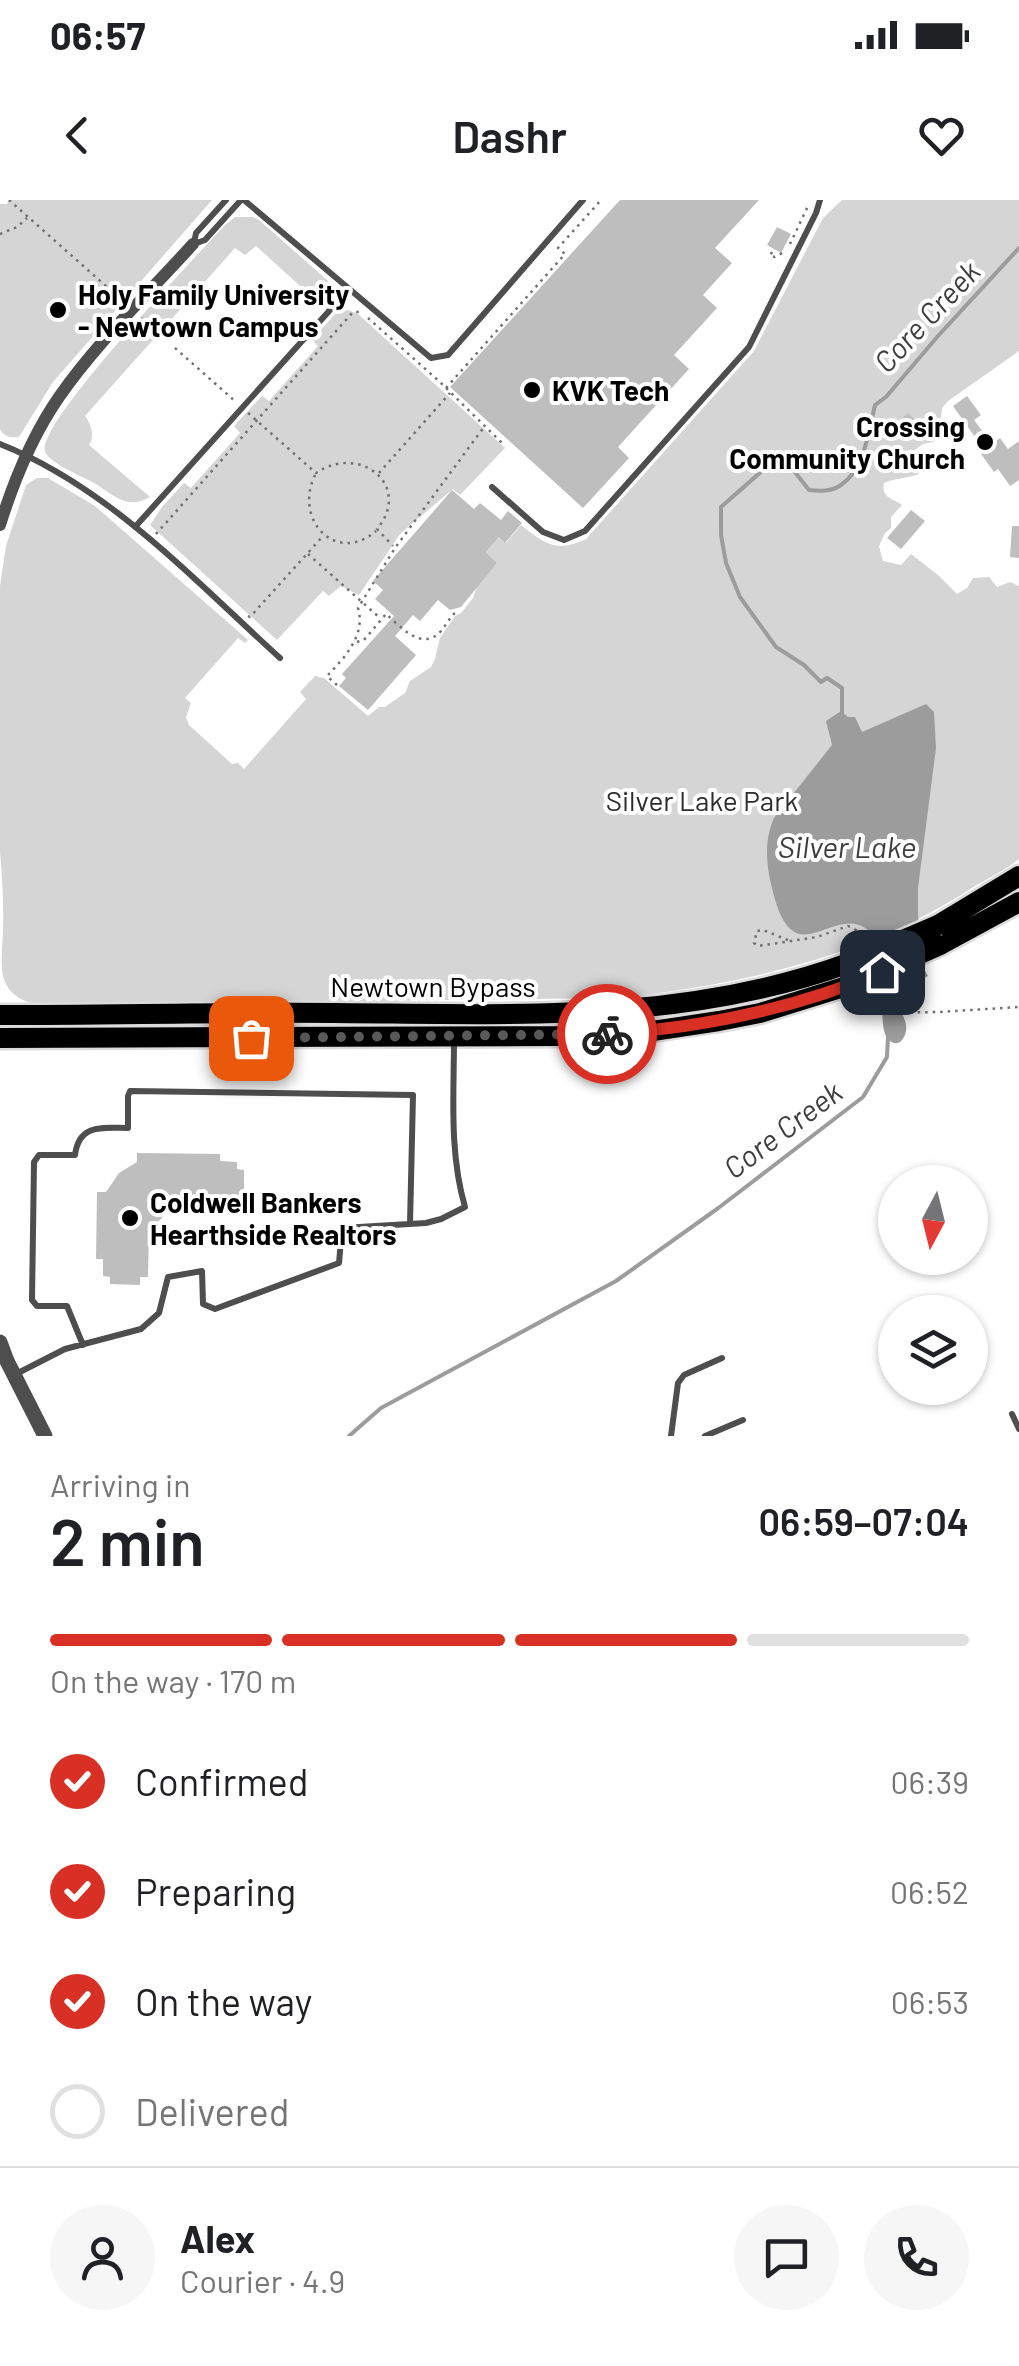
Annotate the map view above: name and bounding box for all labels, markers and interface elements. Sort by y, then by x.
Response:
text: 06:57 [50,12,145,58]
icon: back [50,108,105,163]
text: Dashr [452,108,567,162]
icon: heart [914,108,969,163]
water label: Core Creek [865,253,987,379]
place label: Holy Family University - Newtown Campus [78,277,349,343]
marker: Holy Family University - Newtown Campus [47,299,69,321]
place label: KVK Tech [552,373,669,407]
marker: KVK Tech [521,379,543,401]
place label: Crossing Community Church [729,409,965,475]
marker: Crossing Community Church [974,431,996,453]
park label: Silver Lake Park [606,783,798,817]
water label: Silver Lake [778,828,916,864]
pin [840,930,925,1015]
icon: home [855,945,910,1000]
street label: Newtown Bypass [330,969,536,1003]
courier [557,984,657,1084]
pin [209,996,294,1081]
icon: bike [580,1007,635,1062]
icon: bag [224,1011,279,1066]
water label: Core Creek [716,1073,849,1185]
north arrow [878,1165,988,1275]
map controls [878,1165,988,1405]
place label: Coldwell Bankers Hearthside Realtors [150,1185,397,1251]
marker: Coldwell Bankers Hearthside Realtors [119,1207,141,1229]
button: layers [878,1295,988,1405]
text: Arriving in [50,1465,190,1503]
text: 06:59–07:04 [758,1498,969,1544]
text: 2 min [50,1501,205,1579]
text: On the way · 170 m [50,1661,296,1699]
icon: check [50,1754,105,1809]
text: Confirmed [135,1758,308,1804]
text: 06:39 [890,1762,969,1800]
icon: check [50,1864,105,1919]
text: Preparing [135,1868,296,1914]
text: 06:52 [890,1872,969,1910]
icon: check [50,1974,105,2029]
text: On the way [135,1978,312,2024]
text: 06:53 [891,1982,969,2020]
text: Delivered [135,2088,289,2134]
button: person [50,2205,155,2310]
button: chat [734,2205,839,2310]
button: phone [864,2205,969,2310]
text: Alex [180,2215,255,2261]
text: Courier · 4.9 [180,2261,345,2299]

